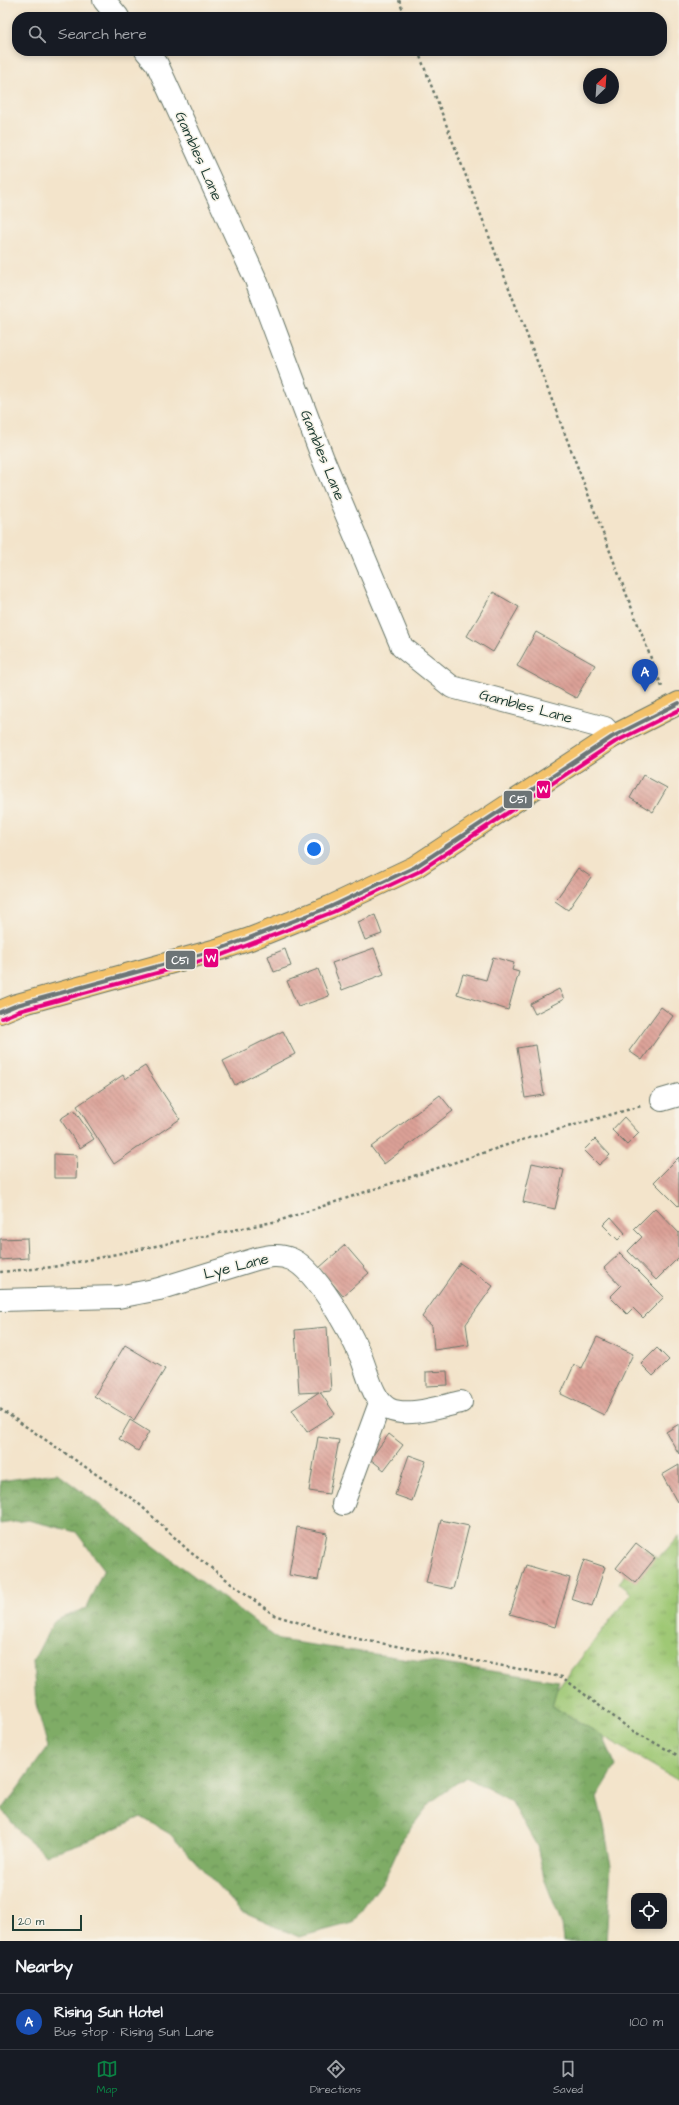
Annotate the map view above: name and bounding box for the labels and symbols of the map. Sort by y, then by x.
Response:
north arrow [583,68,619,104]
street label: Gambles Lane [169,108,228,204]
street label: Gambles Lane [295,407,350,504]
pin: A [632,659,658,692]
street label: Gambles Lane [477,684,575,729]
line badge: W [536,780,551,799]
text: W [537,782,549,797]
line badge: C51 [503,790,533,809]
text: C51 [510,792,527,807]
your location [304,839,324,859]
line badge: W [203,948,219,968]
line badge: C51 [165,950,196,970]
text: W [205,951,217,966]
text: C51 [172,953,189,968]
street label: Lye Lane [201,1248,271,1286]
scale bar [12,1913,82,1932]

